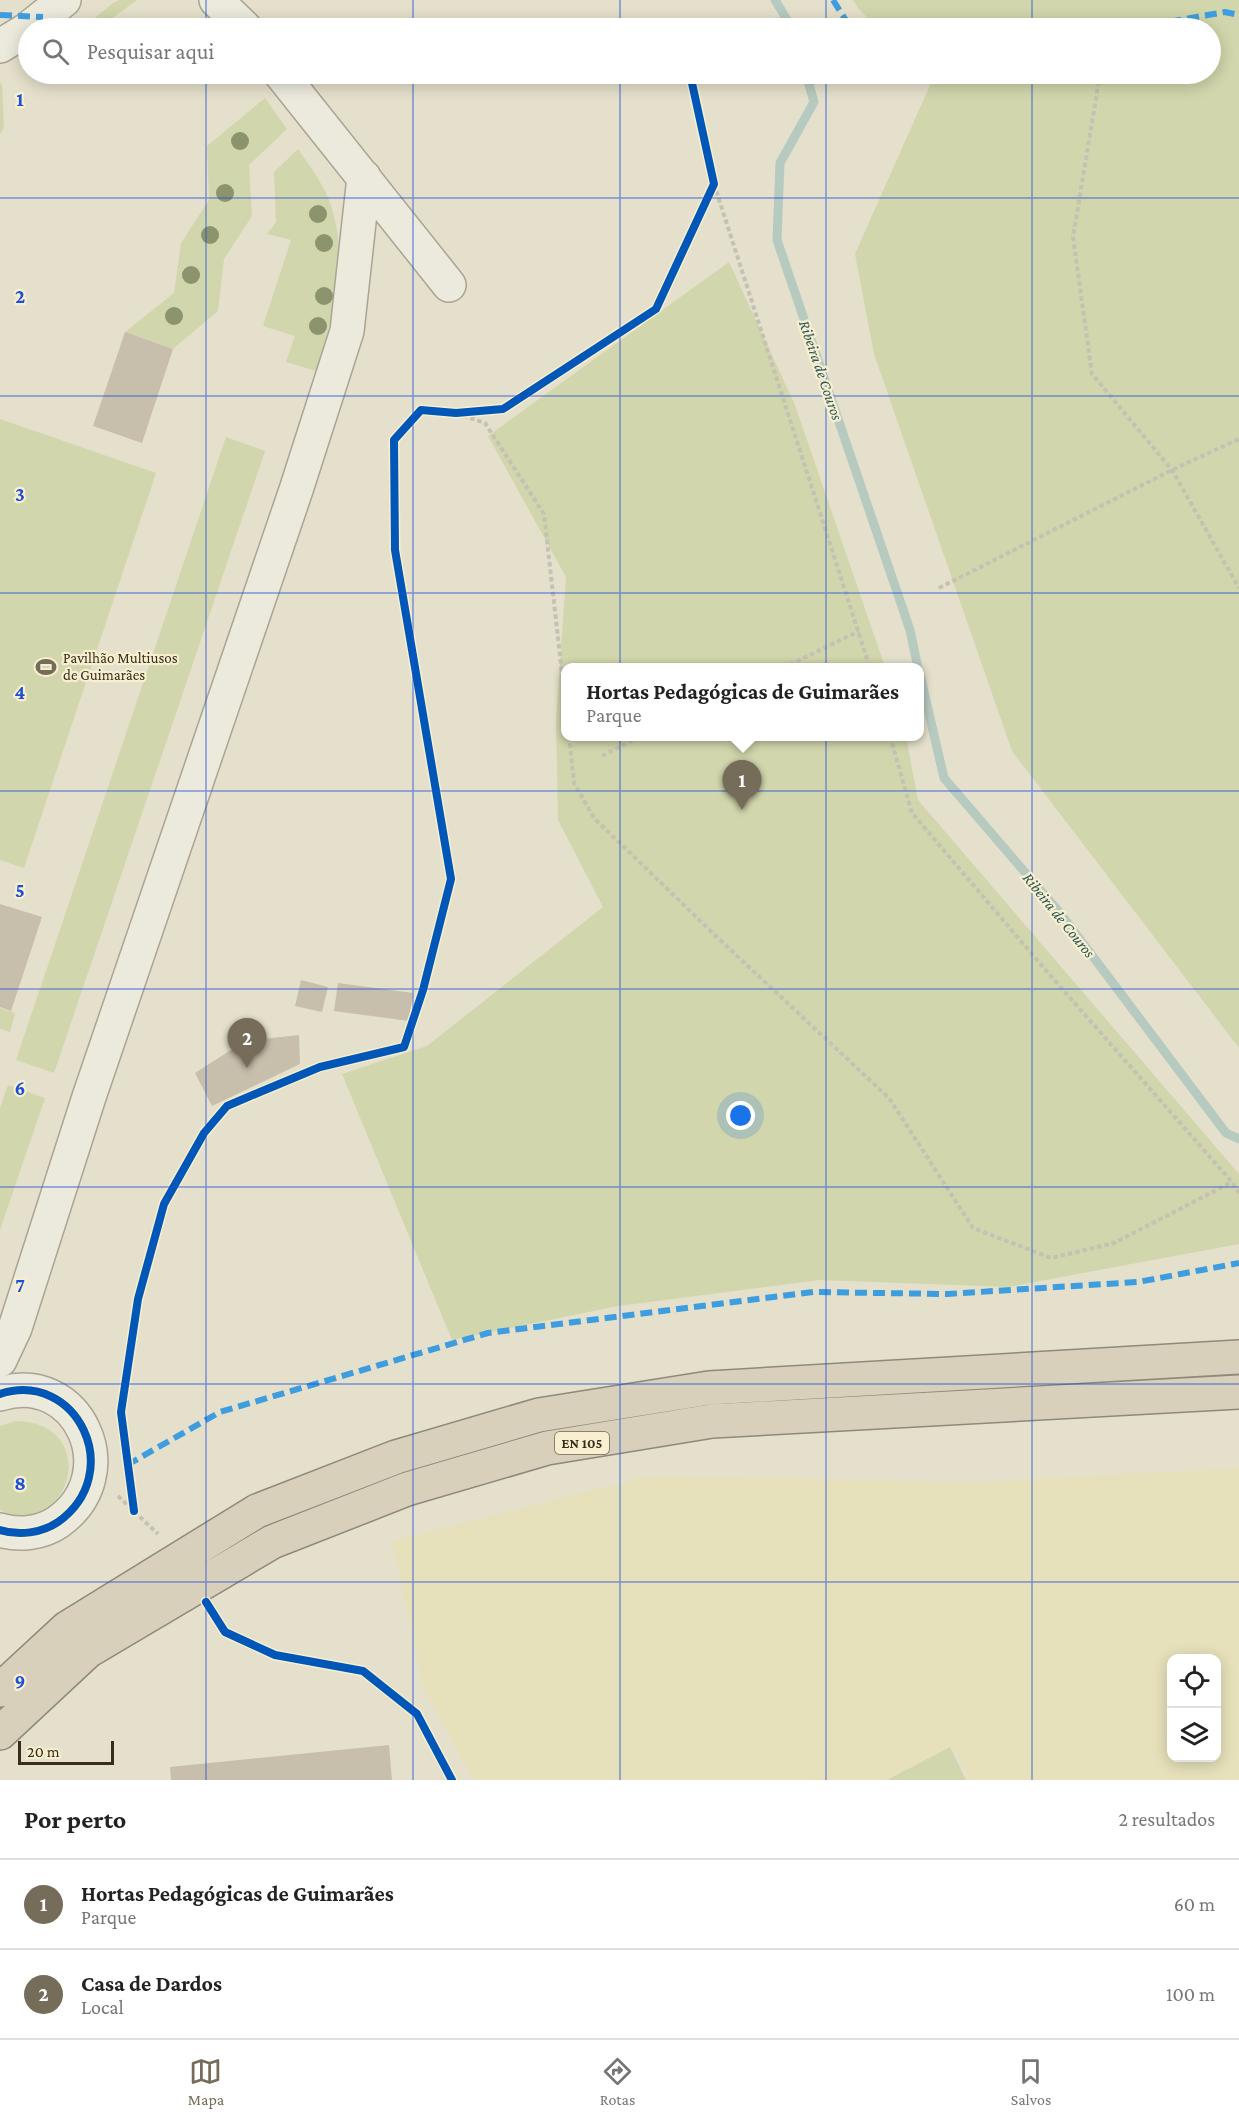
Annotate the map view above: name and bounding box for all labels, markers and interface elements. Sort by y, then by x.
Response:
search box [18,18,1221,84]
icon: search [39,35,72,68]
text: Pesquisar aqui [87,39,214,64]
text: 1 [16,88,24,110]
text: 2 [15,285,25,307]
water label: Ribeira de Couros [796,318,846,422]
text: 3 [15,483,25,505]
place label: Pavilhão Multiusos de Guimarães [63,650,178,683]
sports icon: Pavilhão Multiusos de Guimarães [34,655,58,679]
popup [561,663,924,741]
text: Hortas Pedagógicas de Guimarães [586,679,899,704]
text: 4 [15,681,26,703]
text: Parque [586,704,641,726]
pin: 1 [722,760,762,810]
water label: Ribeira de Couros [1020,869,1098,961]
text: 5 [15,879,25,901]
pin: 2 [228,1018,266,1068]
text: 6 [15,1077,25,1099]
your location [726,1101,755,1130]
text: 7 [15,1274,25,1296]
road number: EN 105 [555,1432,609,1454]
text: 8 [14,1472,26,1494]
map controls [1167,1654,1221,1762]
button: locate [1167,1654,1221,1708]
text: 9 [15,1670,25,1692]
button: layers [1167,1708,1221,1762]
scale bar [18,1738,114,1766]
text: 20 m [27,1743,60,1760]
text: Por perto [24,1805,126,1834]
text: 2 resultados [1118,1808,1215,1830]
text: Hortas Pedagógicas de Guimarães [81,1881,394,1906]
text: 1 [40,1893,47,1915]
text: 60 m [1174,1893,1215,1915]
text: Parque [81,1906,136,1928]
text: Casa de Dardos [81,1971,222,1996]
text: 2 [38,1983,49,2005]
text: 100 m [1166,1983,1215,2005]
text: Local [81,1996,124,2018]
tab: Mapa [188,2055,224,2108]
tab: Rotas [600,2055,635,2108]
tab: Salvos [1011,2055,1051,2108]

